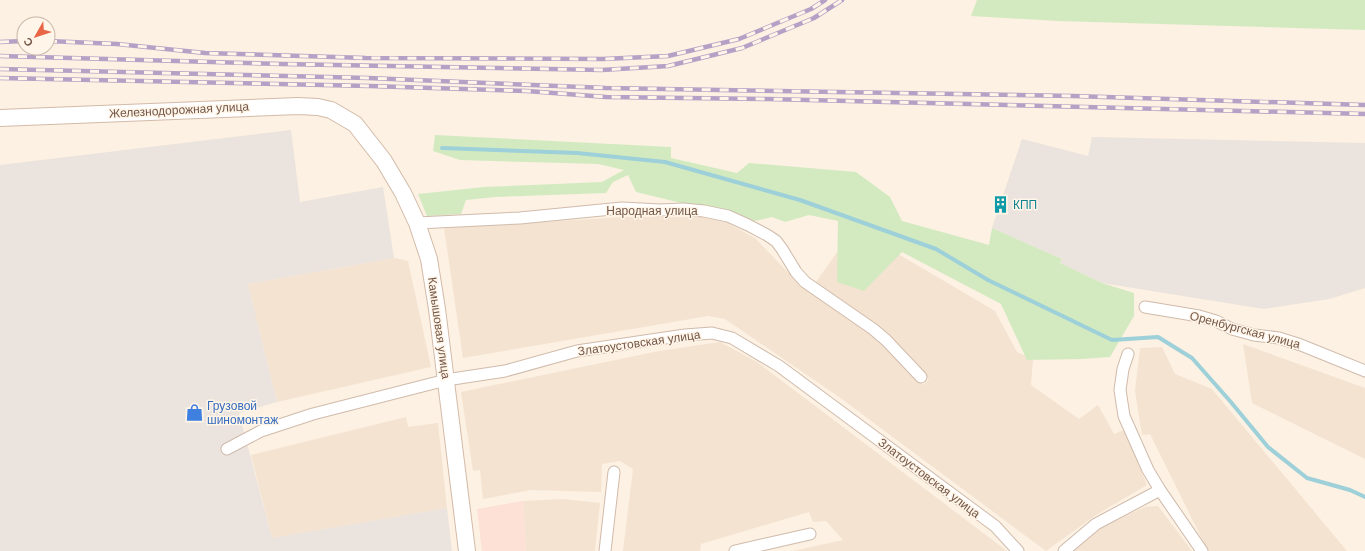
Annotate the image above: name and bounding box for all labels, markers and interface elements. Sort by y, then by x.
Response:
north arrow [16,16,56,56]
text: С [21,35,35,49]
street label: Железнодорожная улица [109,99,250,121]
building icon: КПП [990,195,1010,215]
place label: КПП [1013,198,1037,212]
street label: Народная улица [606,204,698,218]
street label: Камышовая улица [425,276,453,380]
street label: Оренбургская улица [1188,309,1302,352]
street label: Златоустовская улица [577,327,702,359]
place label: Грузовой шиномонтаж [207,399,278,427]
shop icon: Грузовой шиномонтаж [184,403,204,423]
street label: Златоустовская улица [875,435,983,521]

